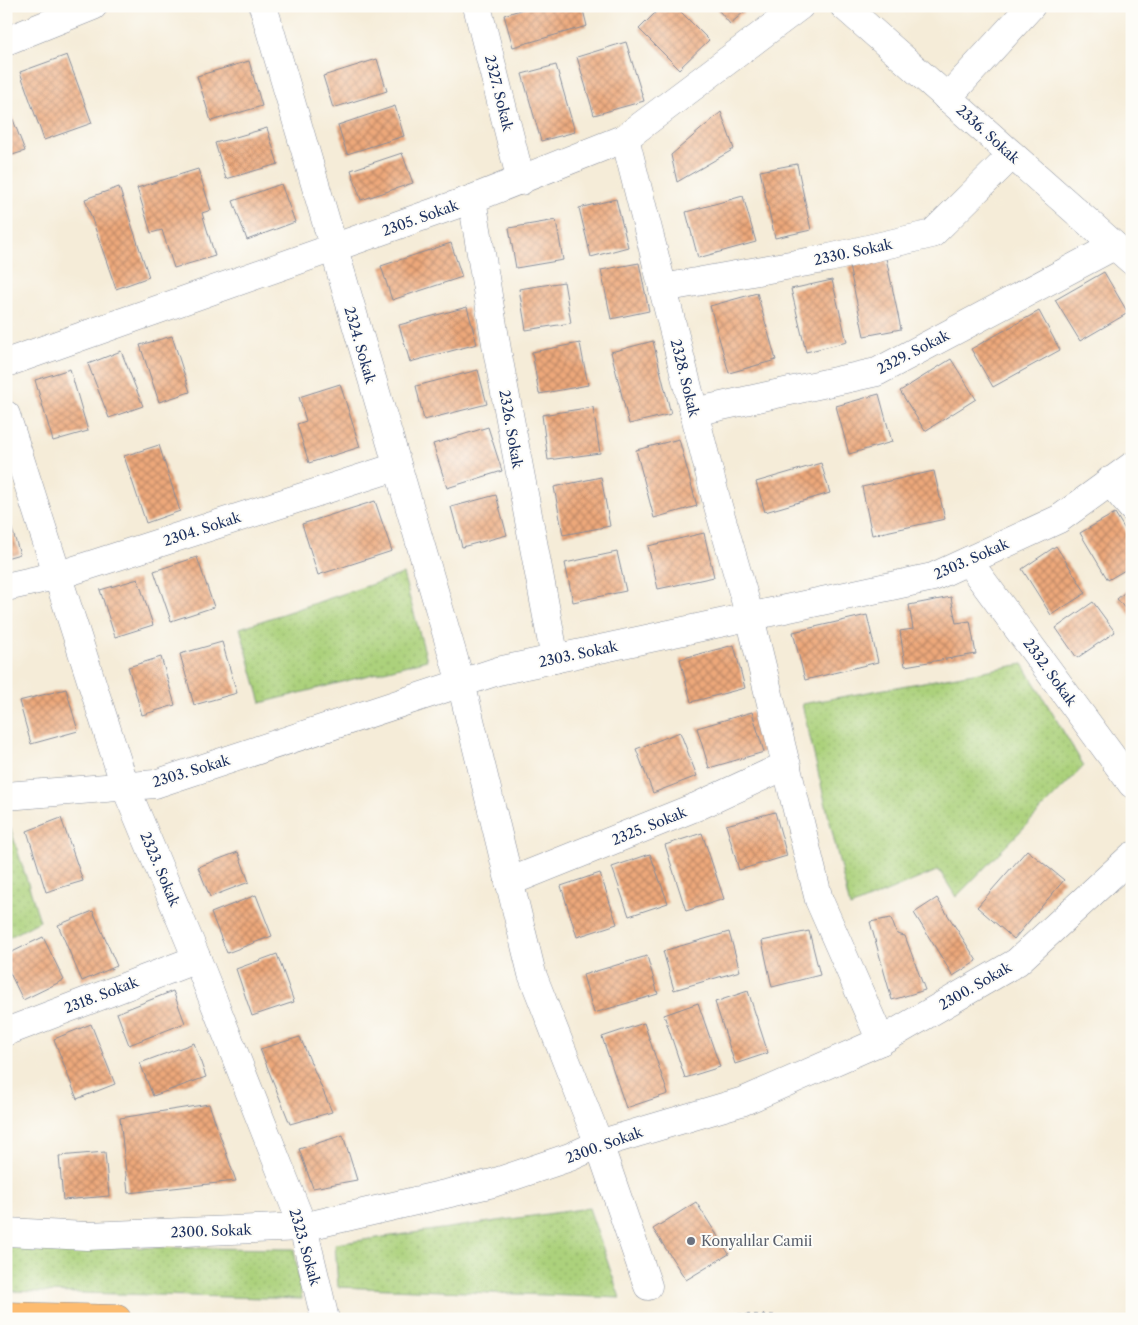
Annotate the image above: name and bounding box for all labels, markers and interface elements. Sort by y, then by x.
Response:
street label: 2327. Sokak [481,53,517,134]
street label: 2336. Sokak [953,101,1024,168]
street label: 2305. Sokak [379,196,461,240]
street label: 2330. Sokak [812,235,895,269]
street label: 2324. Sokak [340,304,380,387]
street label: 2329. Sokak [874,326,953,378]
street label: 2328. Sokak [667,337,704,420]
street label: 2326. Sokak [495,388,527,471]
street label: 2304. Sokak [161,508,244,550]
street label: 2303. Sokak [931,534,1012,583]
street label: 2332. Sokak [1019,635,1081,710]
street label: 2303. Sokak [537,637,620,671]
street label: 2303. Sokak [150,750,233,791]
street label: 2325. Sokak [609,803,690,849]
street label: 2323. Sokak [136,829,184,910]
street label: 2300. Sokak [935,958,1015,1014]
street label: 2318. Sokak [62,972,141,1017]
street label: 2300. Sokak [563,1122,646,1167]
street label: 2323. Sokak [285,1206,325,1288]
street label: 2300. Sokak [170,1221,253,1241]
place label: Konyalılar Camii [701,1232,812,1250]
marker: Konyalılar Camii [685,1235,697,1247]

